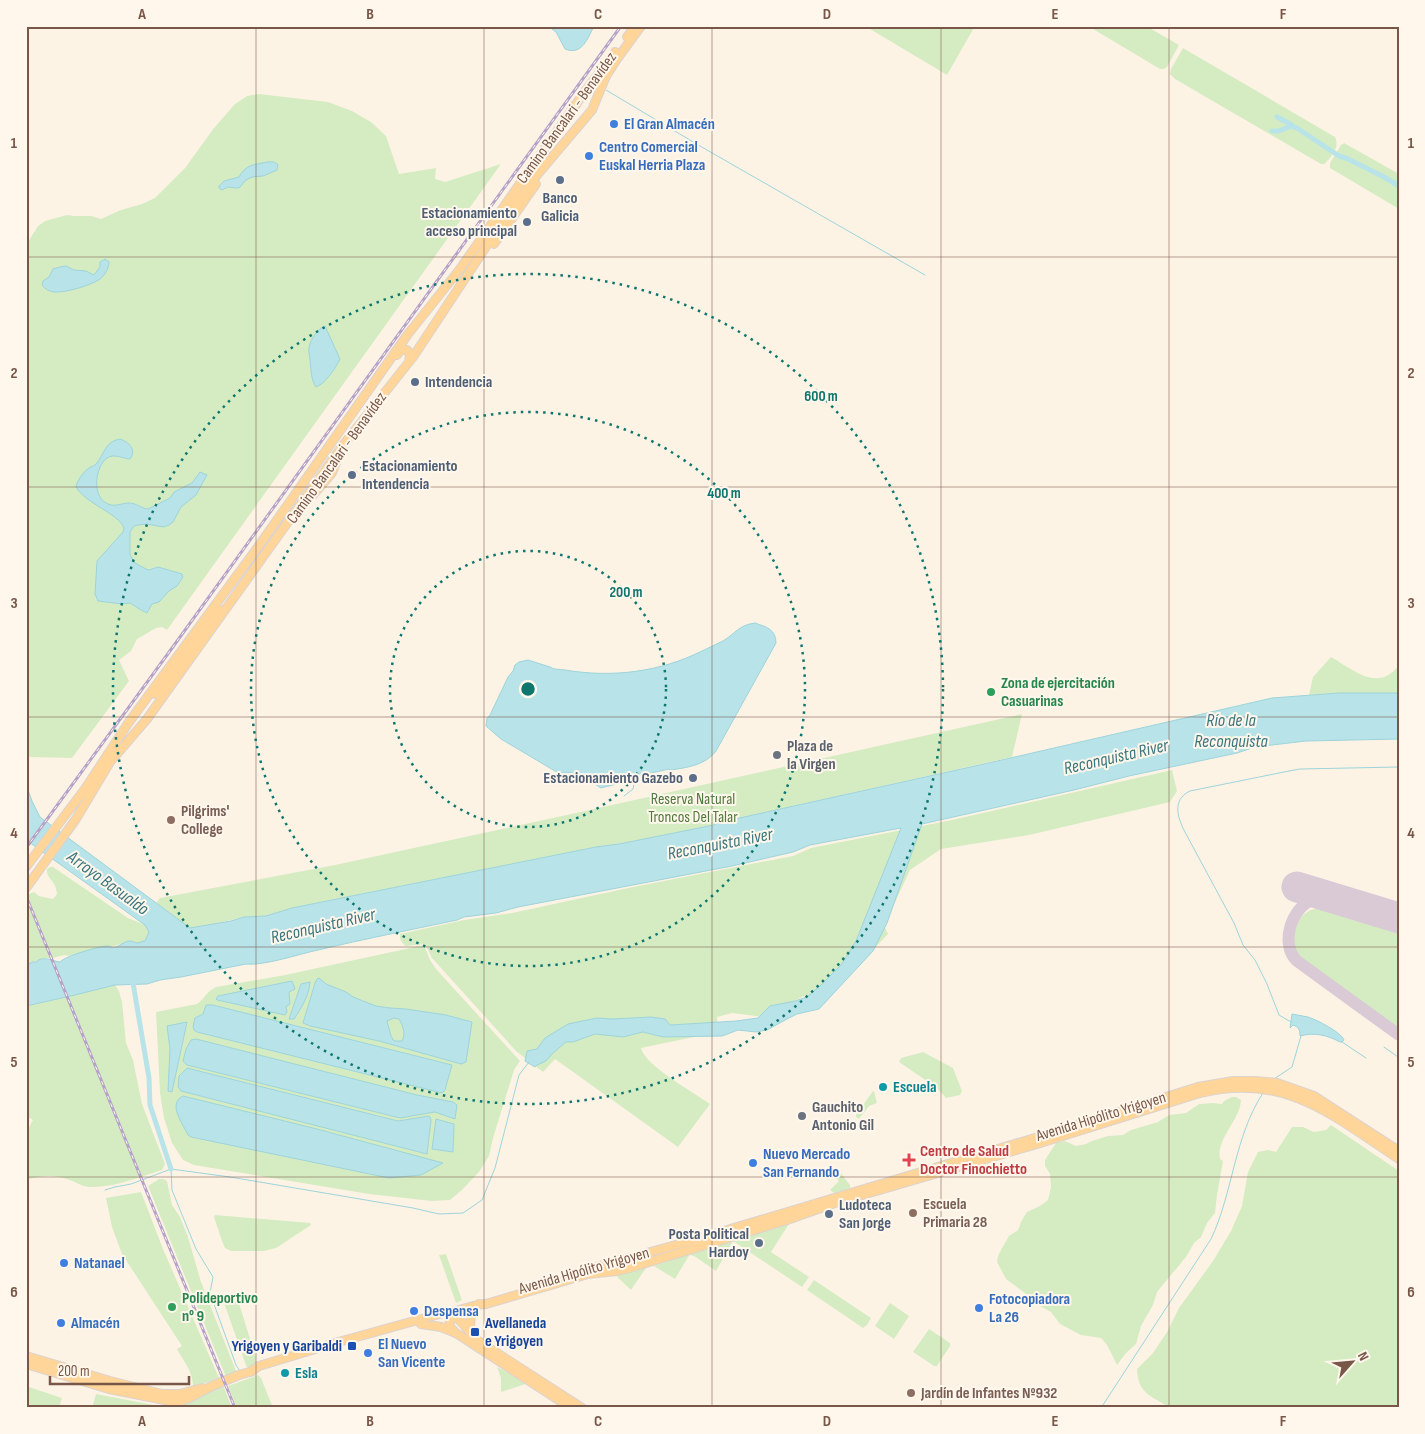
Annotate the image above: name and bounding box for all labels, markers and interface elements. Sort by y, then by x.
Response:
text: A [137,5,146,24]
text: B [366,5,374,24]
text: C [594,5,602,24]
text: D [823,5,831,24]
text: E [1052,5,1059,24]
text: F [1280,5,1287,24]
street label: Camino Bancalari - Benavídez [513,48,621,187]
place label: El Gran Almacén [624,115,715,134]
marker: El Gran Almacén [608,118,620,130]
text: 1 [11,134,18,153]
text: 1 [1408,134,1415,153]
place label: Centro Comercial Euskal Herria Plaza [599,138,705,175]
marker: Centro Comercial Euskal Herria Plaza [583,150,595,162]
marker: Banco Galicia [554,174,566,186]
place label: Banco Galicia [541,189,579,226]
place label: Estacionamiento acceso principal [421,204,517,241]
marker: Estacionamiento acceso principal [521,216,533,228]
text: 2 [10,364,18,383]
text: 2 [1407,364,1415,383]
place label: Intendencia [425,373,492,392]
marker: Intendencia [409,376,421,388]
text: 600 m [804,387,838,406]
street label: Camino Bancalari - Benavídez [283,388,391,527]
place label: Estacionamiento Intendencia [362,457,458,494]
marker: Estacionamiento Intendencia [346,469,358,481]
text: 400 m [707,484,741,503]
text: 200 m [609,583,643,602]
text: 3 [10,594,18,613]
text: 3 [1407,594,1415,613]
place label: Zona de ejercitación Casuarinas [1001,674,1115,711]
centre of rings [519,680,537,698]
marker: Zona de ejercitación Casuarinas [985,686,997,698]
water label: Río de la Reconquista [1194,710,1269,752]
water label: Reconquista River [1062,735,1171,779]
place label: Plaza de la Virgen [787,737,836,774]
marker: Plaza de la Virgen [771,749,783,761]
place label: Estacionamiento Gazebo [543,769,683,788]
marker: Estacionamiento Gazebo [687,772,699,784]
park label: Reserva Natural Troncos Del Talar [648,790,738,827]
place label: Pilgrims' College [181,802,229,839]
marker: Pilgrims' College [165,814,177,826]
water label: Reconquista River [666,823,775,864]
text: 4 [10,824,18,843]
text: 4 [1407,824,1415,843]
water label: Arroyo Basualdo [62,846,153,920]
water label: Reconquista River [269,904,378,948]
text: 5 [10,1053,18,1072]
text: 5 [1407,1053,1415,1072]
place label: Escuela [893,1078,936,1097]
marker: Escuela [877,1081,889,1093]
street label: Avenida Hipólito Yrigoyen [1033,1088,1168,1146]
place label: Gauchito Antonio Gil [811,1098,874,1135]
marker: Gauchito Antonio Gil [796,1110,808,1122]
place label: Centro de Salud Doctor Finochietto [920,1142,1027,1179]
place label: Nuevo Mercado San Fernando [763,1145,850,1182]
marker: Centro de Salud Doctor Finochietto [902,1153,916,1167]
marker: Nuevo Mercado San Fernando [747,1157,759,1169]
place label: Escuela Primaria 28 [923,1195,988,1232]
place label: Ludoteca San Jorge [839,1196,891,1233]
marker: Escuela Primaria 28 [907,1207,919,1219]
marker: Ludoteca San Jorge [823,1208,835,1220]
place label: Posta Political Hardoy [668,1225,749,1262]
marker: Posta Political Hardoy [753,1237,765,1249]
street label: Avenida Hipólito Yrigoyen [516,1243,651,1299]
place label: Natanael [74,1254,125,1273]
marker: Natanael [58,1257,70,1269]
text: 6 [10,1283,18,1302]
text: 6 [1407,1283,1415,1302]
place label: Polideportivo n° 9 [182,1289,258,1326]
place label: Fotocopiadora La 26 [989,1290,1070,1327]
marker: Polideportivo n° 9 [166,1301,178,1313]
place label: Despensa [424,1302,479,1321]
marker: Fotocopiadora La 26 [973,1302,985,1314]
marker: Despensa [408,1305,420,1317]
place label: Almacén [70,1314,120,1333]
place label: Avellaneda e Yrigoyen [484,1314,546,1351]
marker: Almacén [55,1317,67,1329]
marker: Avellaneda e Yrigoyen [469,1326,481,1338]
place label: El Nuevo San Vicente [378,1335,445,1372]
north arrow [1328,1336,1378,1386]
place label: Yrigoyen y Garibaldi [231,1337,342,1356]
marker: Yrigoyen y Garibaldi [346,1340,358,1352]
marker: El Nuevo San Vicente [362,1347,374,1359]
text: N [1354,1349,1372,1364]
scale bar [50,1354,189,1386]
text: 200 m [58,1362,90,1381]
place label: Esla [295,1364,318,1383]
marker: Esla [279,1367,291,1379]
place label: Jardín de Infantes Nº932 [920,1384,1057,1403]
marker: Jardín de Infantes Nº932 [905,1387,917,1399]
text: A [137,1412,146,1431]
text: B [366,1412,374,1431]
text: C [594,1412,602,1431]
text: D [823,1412,831,1431]
text: E [1052,1412,1059,1431]
text: F [1280,1412,1287,1431]

